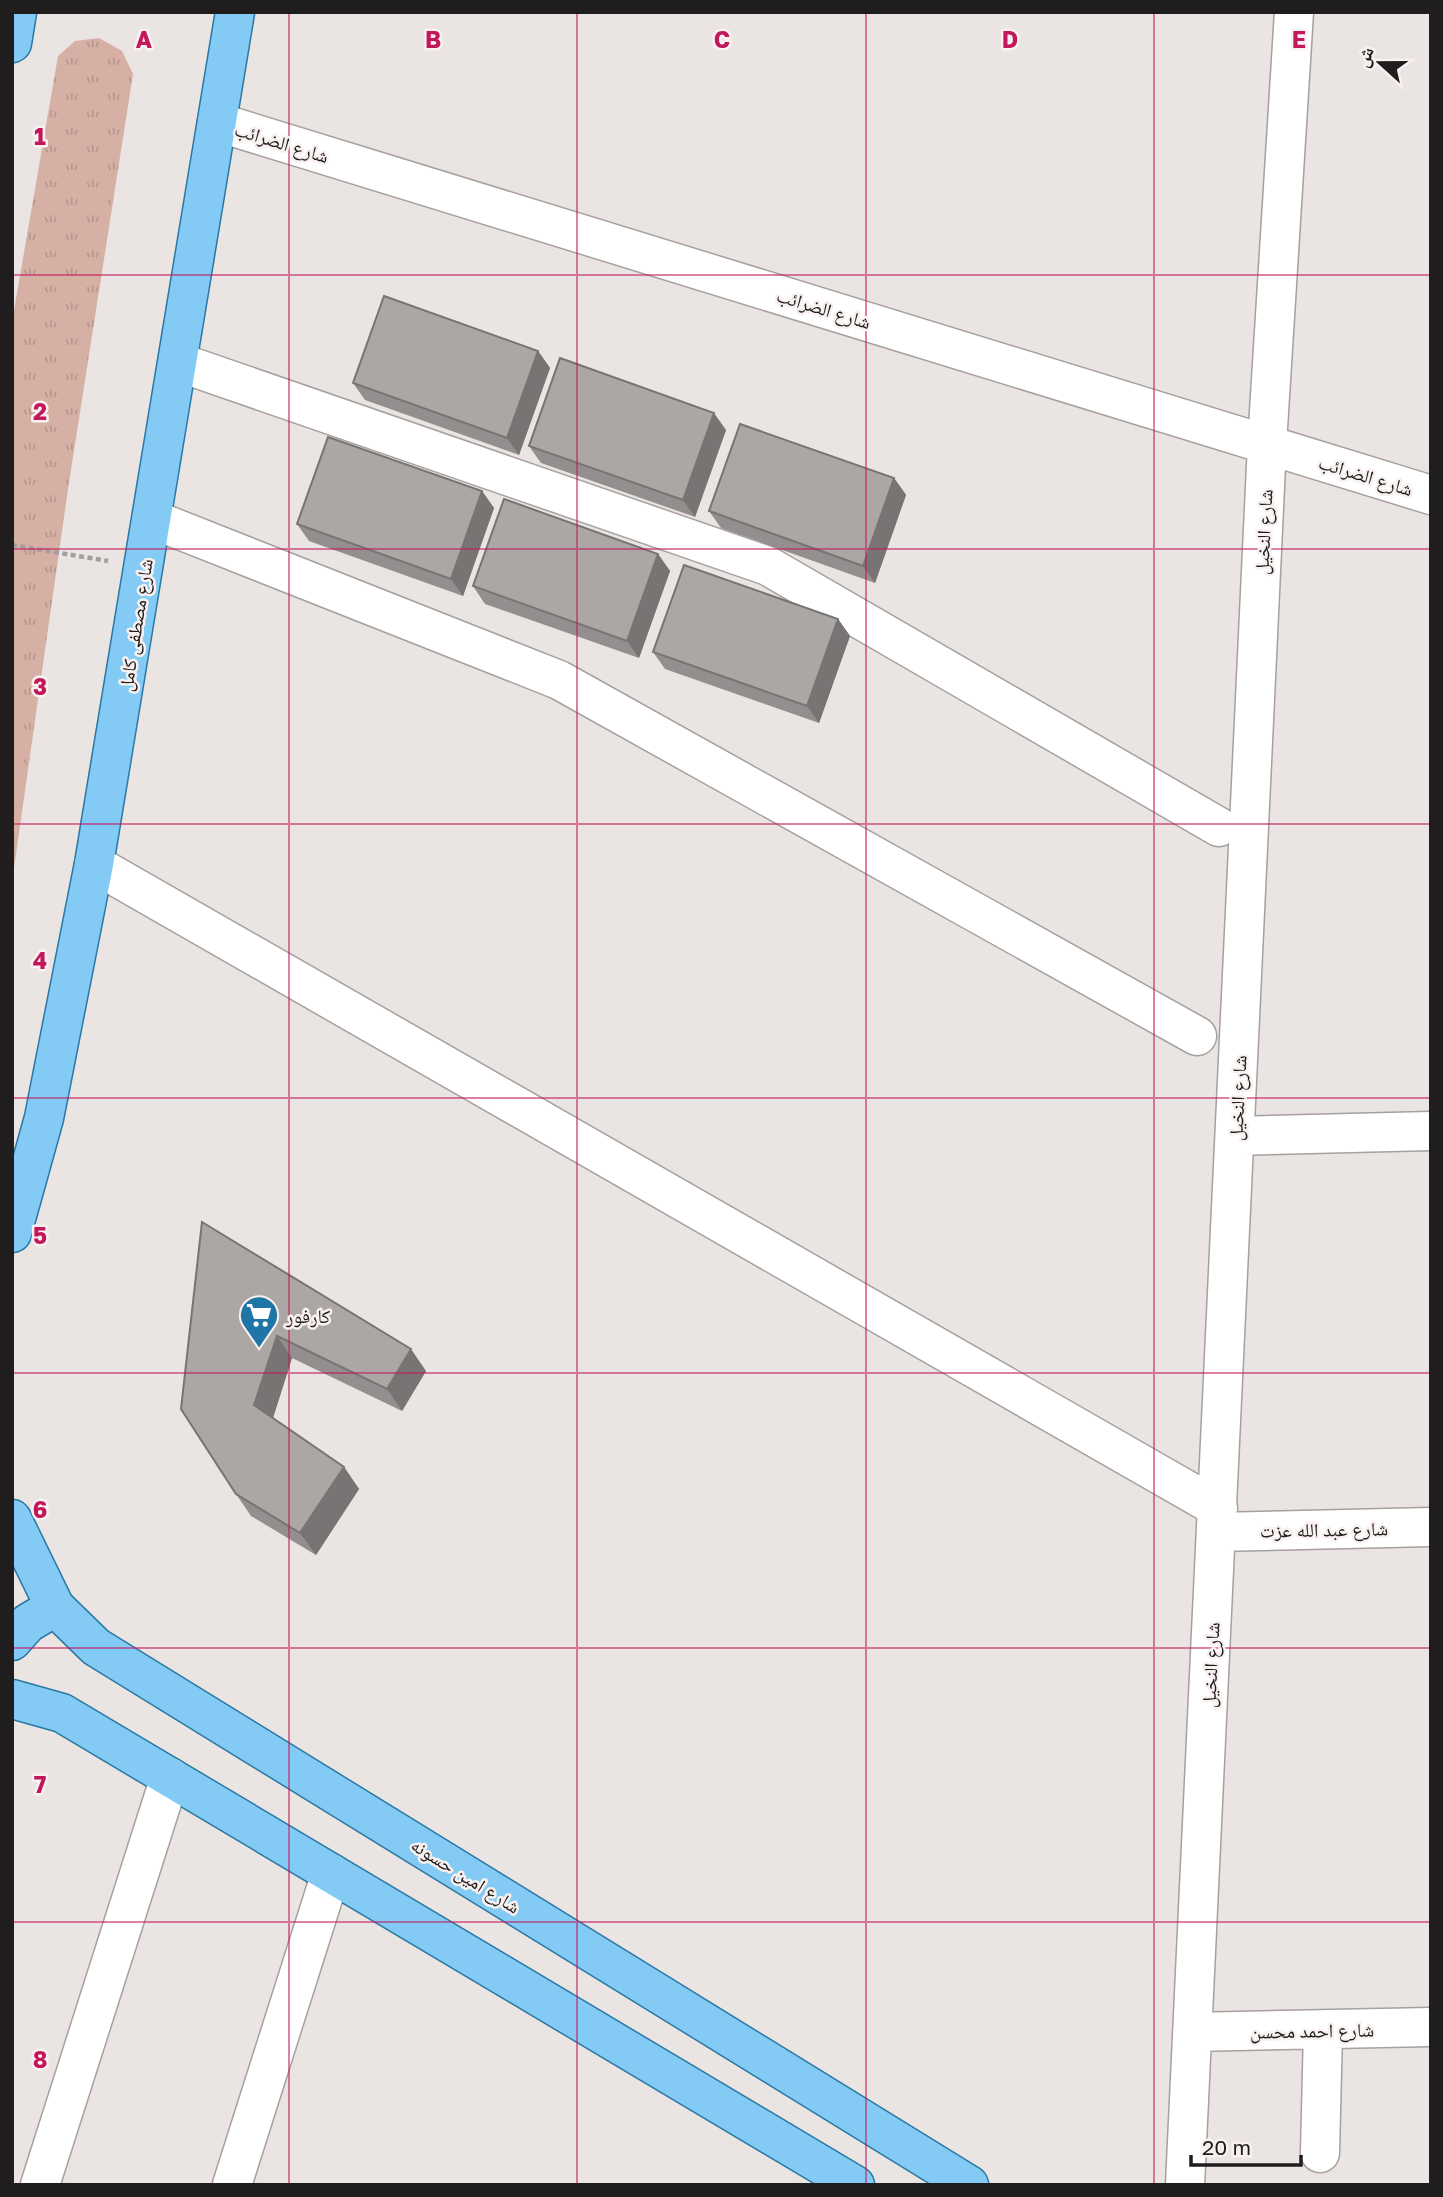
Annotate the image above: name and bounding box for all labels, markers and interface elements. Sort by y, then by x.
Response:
text: A [136,25,153,53]
text: B [425,25,441,53]
text: C [714,25,730,53]
text: D [1002,25,1018,53]
text: E [1292,25,1306,53]
north arrow [1345,28,1415,98]
text: ش [1349,43,1379,71]
street label: شارع الضرائب [232,117,332,168]
text: 1 [34,122,46,150]
street label: شارع الضرائب [774,283,874,334]
text: 2 [33,397,47,425]
street label: شارع الضرائب [1316,450,1416,501]
street label: شارع النخيل [1249,489,1278,575]
street label: شارع مصطفى كامل [113,557,158,693]
text: 3 [33,672,47,700]
text: 4 [33,946,47,974]
street label: شارع النخيل [1223,1055,1252,1141]
text: 5 [33,1221,47,1249]
supermarket icon: كارفور [238,1294,280,1349]
place label: كارفور [285,1304,330,1328]
text: 6 [33,1495,47,1523]
street label: شارع عبد الله عزت [1260,1516,1388,1543]
street label: شارع النخيل [1196,1622,1225,1708]
text: 7 [34,1770,46,1798]
street label: شارع امين حسونه [407,1832,525,1918]
street label: شارع احمد محسن [1250,2017,1374,2044]
text: 8 [33,2045,47,2073]
scale bar [1191,2124,1301,2168]
text: 20 m [1202,2134,1251,2160]

